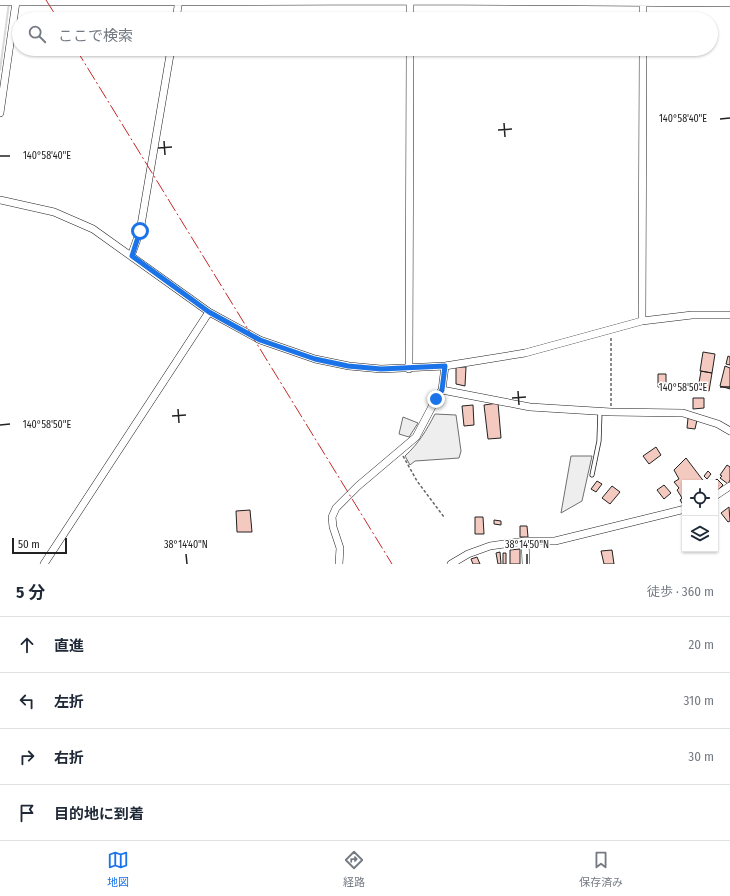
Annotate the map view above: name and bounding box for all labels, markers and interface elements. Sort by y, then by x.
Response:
search box [12,12,718,56]
icon: search [26,23,48,45]
text: ここで検索 [58,27,133,45]
text: 140°58'40"E [659,113,707,125]
text: 140°58'40"E [23,150,71,162]
route start [131,222,149,240]
text: 140°58'50"E [659,382,707,394]
route end [427,390,445,408]
text: 140°58'50"E [23,419,71,431]
map controls [682,480,718,552]
button: locate [682,480,718,516]
button: layers [682,516,718,552]
scale bar [12,536,67,555]
text: 50 m [18,538,40,551]
text: 38°14'40"N [164,539,208,551]
text: 38°14'50"N [505,539,549,551]
text: 5 分 [16,582,45,603]
text: 徒歩 · 360 m [647,584,714,599]
icon: ahead [16,634,38,656]
text: 直進 [54,637,84,655]
text: 20 m [688,637,714,652]
icon: left [16,690,38,712]
text: 左折 [54,693,84,711]
text: 310 m [684,693,714,708]
icon: right [16,746,38,768]
text: 右折 [54,749,84,767]
text: 30 m [688,749,714,764]
icon: arrive [16,802,38,824]
text: 目的地に到着 [54,805,144,823]
tab: 地図 [107,849,129,889]
tab: 経路 [343,849,365,889]
tab: 保存済み [579,849,623,889]

